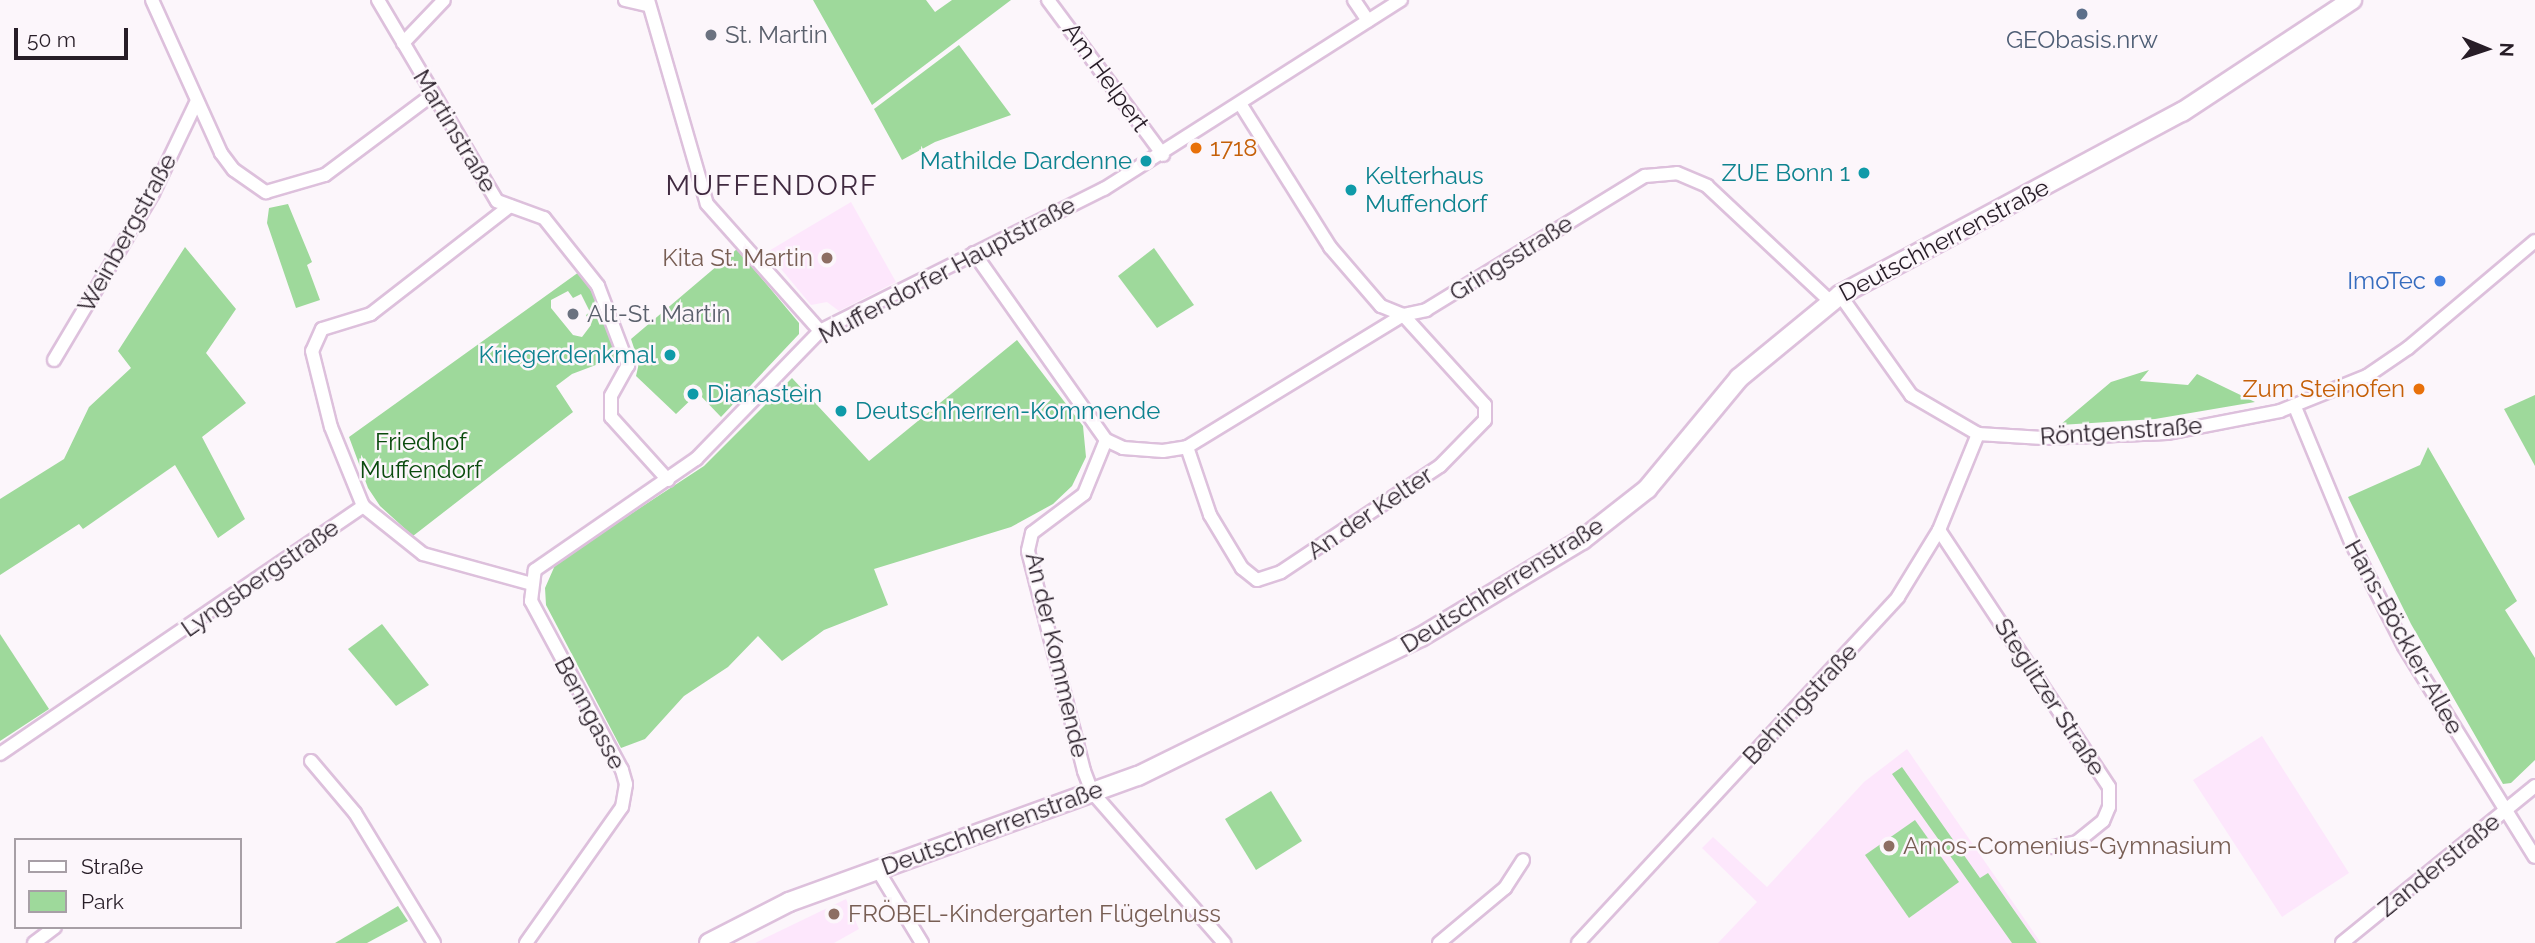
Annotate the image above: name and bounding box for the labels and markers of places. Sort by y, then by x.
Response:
marker: GEObasis.nrw [2074,6,2090,22]
place label: St. Martin [725,21,828,49]
place label: GEObasis.nrw [2006,26,2158,54]
marker: St. Martin [703,27,719,43]
place label: 1718 [1210,134,1257,162]
marker: 1718 [1188,140,1204,156]
place label: Mathilde Dardenne [920,147,1132,175]
marker: Mathilde Dardenne [1138,153,1154,169]
place label: ZUE Bonn 1 [1721,159,1850,187]
place label: Kelterhaus Muffendorf [1365,162,1488,218]
marker: ZUE Bonn 1 [1856,165,1872,181]
marker: Kelterhaus Muffendorf [1343,182,1359,198]
place label: Kita St. Martin [662,244,813,272]
marker: Kita St. Martin [819,250,835,266]
place label: ImoTec [2347,267,2426,295]
marker: ImoTec [2432,273,2448,289]
place label: Alt-St. Martin [587,300,731,328]
marker: Alt-St. Martin [565,306,581,322]
place label: Kriegerdenkmal [478,341,656,369]
marker: Kriegerdenkmal [662,347,678,363]
place label: Zum Steinofen [2243,375,2405,403]
place label: Dianastein [707,380,822,408]
marker: Zum Steinofen [2411,381,2427,397]
marker: Dianastein [685,386,701,402]
place label: Deutschherren-Kommende [855,397,1160,425]
marker: Deutschherren-Kommende [833,403,849,419]
place label: Amos-Comenius-Gymnasium [1903,832,2232,860]
marker: Amos-Comenius-Gymnasium [1881,838,1897,854]
place label: FRÖBEL-Kindergarten Flügelnuss [848,900,1221,928]
marker: FRÖBEL-Kindergarten Flügelnuss [826,906,842,922]

